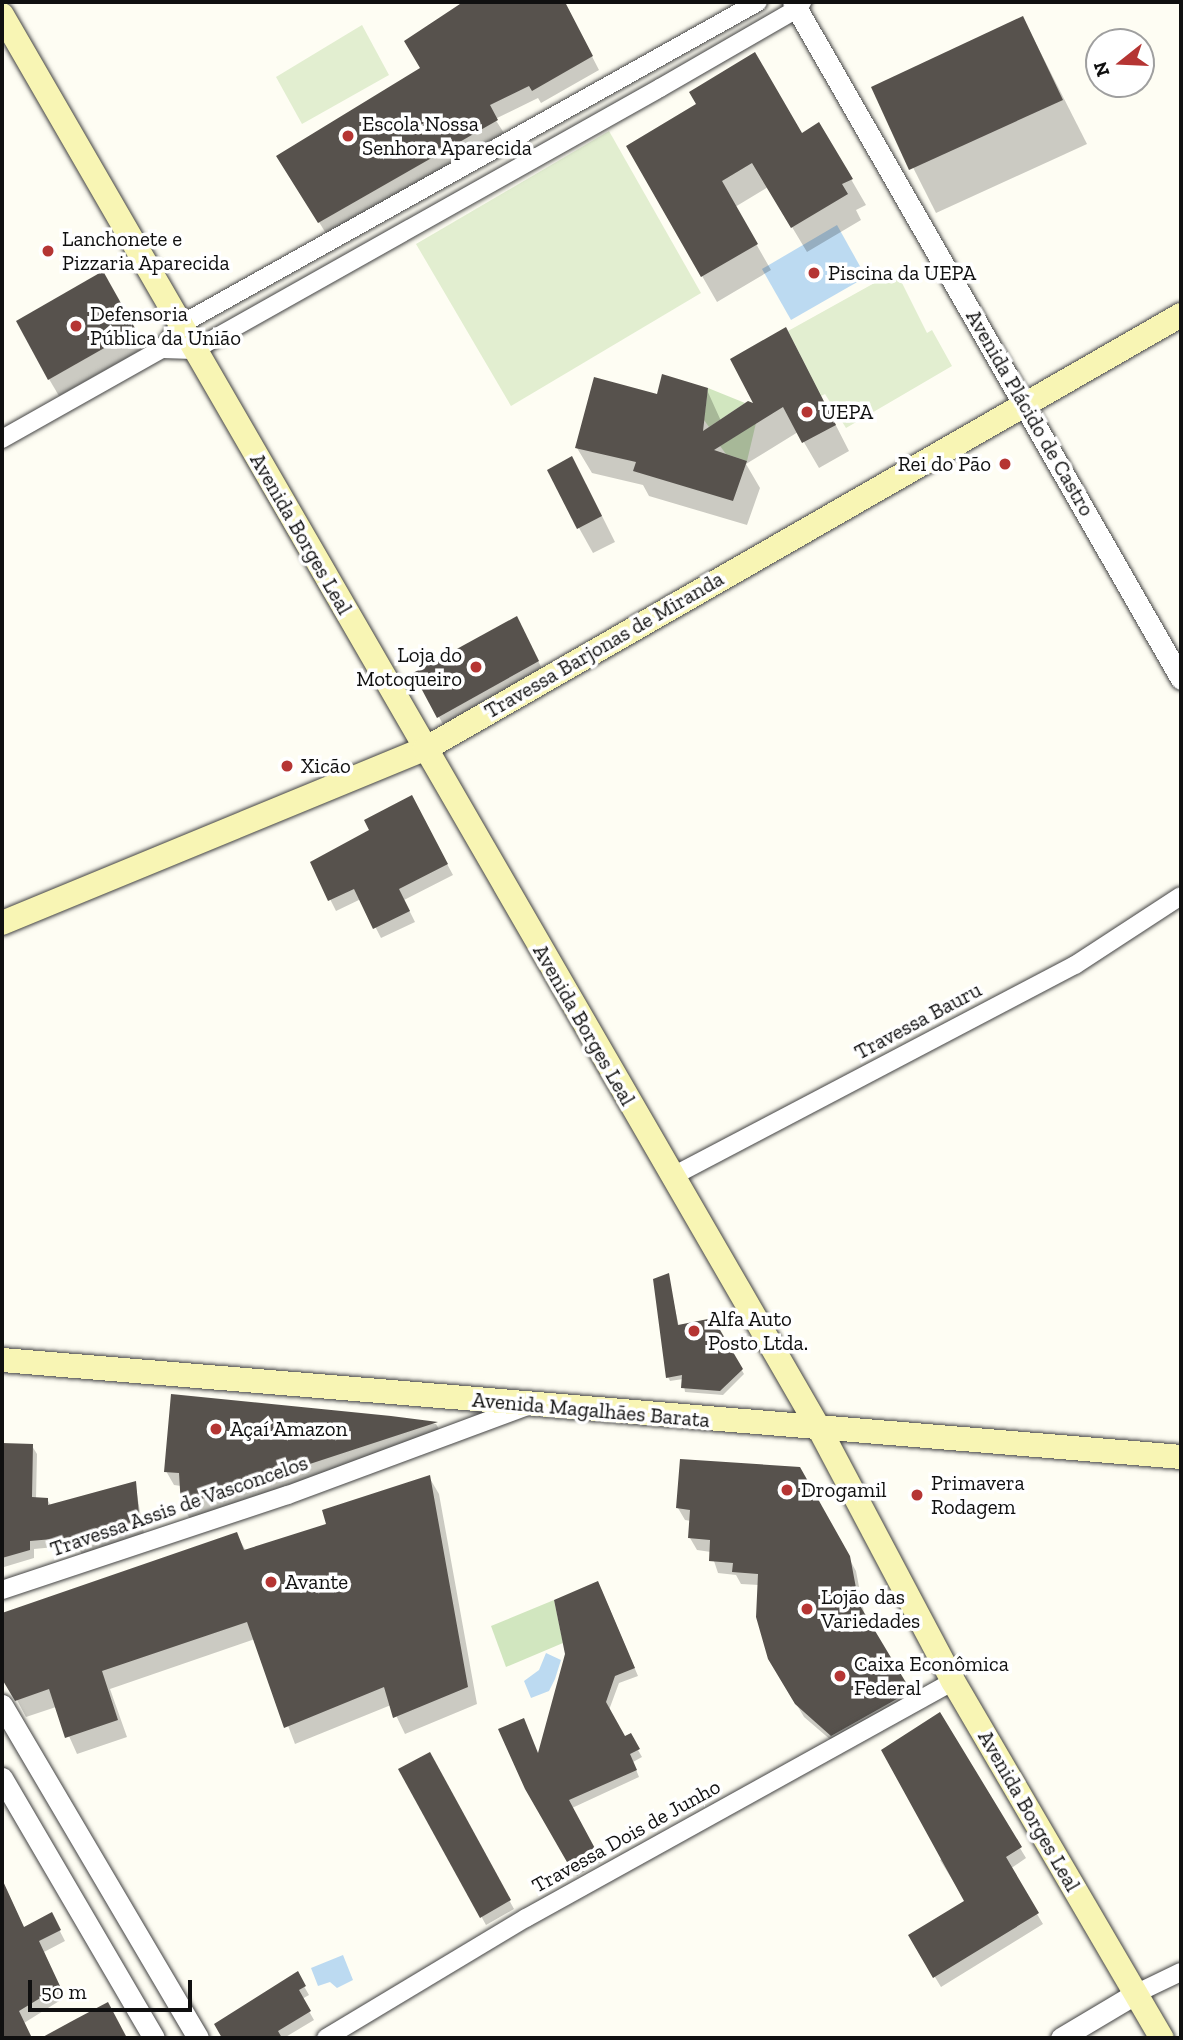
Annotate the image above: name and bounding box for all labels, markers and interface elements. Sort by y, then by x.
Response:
north arrow [1085,28,1155,98]
text: N [1088,59,1115,79]
place label: Escola Nossa Senhora Aparecida [362,111,532,161]
marker: Escola Nossa Senhora Aparecida [340,128,356,144]
place label: Lanchonete e Pizzaria Aparecida [62,226,230,276]
marker: Lanchonete e Pizzaria Aparecida [40,243,56,259]
place label: Piscina da UEPA [828,260,976,286]
marker: Piscina da UEPA [806,265,822,281]
place label: Defensoria Pública da União [90,301,241,351]
street label: Avenida Plácido de Castro [961,305,1099,521]
marker: Defensoria Pública da União [68,318,84,334]
place label: UEPA [821,399,873,425]
marker: UEPA [799,404,815,420]
street label: Avenida Borges Leal [245,449,357,619]
place label: Rei do Pão [898,451,991,477]
marker: Rei do Pão [997,456,1013,472]
street label: Travessa Barjonas de Miranda [480,566,728,724]
place label: Loja do Motoqueiro [356,642,462,692]
marker: Loja do Motoqueiro [468,659,484,675]
place label: Xicão [301,753,351,779]
marker: Xicão [279,758,295,774]
street label: Avenida Borges Leal [528,940,640,1110]
street label: Travessa Bauru [850,977,986,1065]
place label: Alfa Auto Posto Ltda. [708,1306,808,1356]
marker: Alfa Auto Posto Ltda. [686,1323,702,1339]
street label: Avenida Magalhães Barata [471,1387,711,1433]
place label: Açaí Amazon [230,1416,348,1442]
marker: Açaí Amazon [208,1421,224,1437]
street label: Travessa Assis de Vasconcelos [46,1450,312,1562]
place label: Primavera Rodagem [931,1470,1025,1520]
place label: Drogamil [801,1477,887,1503]
marker: Drogamil [779,1482,795,1498]
marker: Primavera Rodagem [909,1487,925,1503]
place label: Avante [285,1569,348,1595]
marker: Avante [263,1574,279,1590]
place label: Lojão das Variedades [821,1584,920,1634]
marker: Lojão das Variedades [799,1601,815,1617]
place label: Caixa Econômica Federal [854,1651,1009,1701]
marker: Caixa Econômica Federal [832,1668,848,1684]
street label: Avenida Borges Leal [973,1726,1085,1896]
street label: Travessa Dois de Junho [527,1774,725,1898]
scale bar [32,1966,196,2010]
text: 50 m [41,1979,87,2004]

